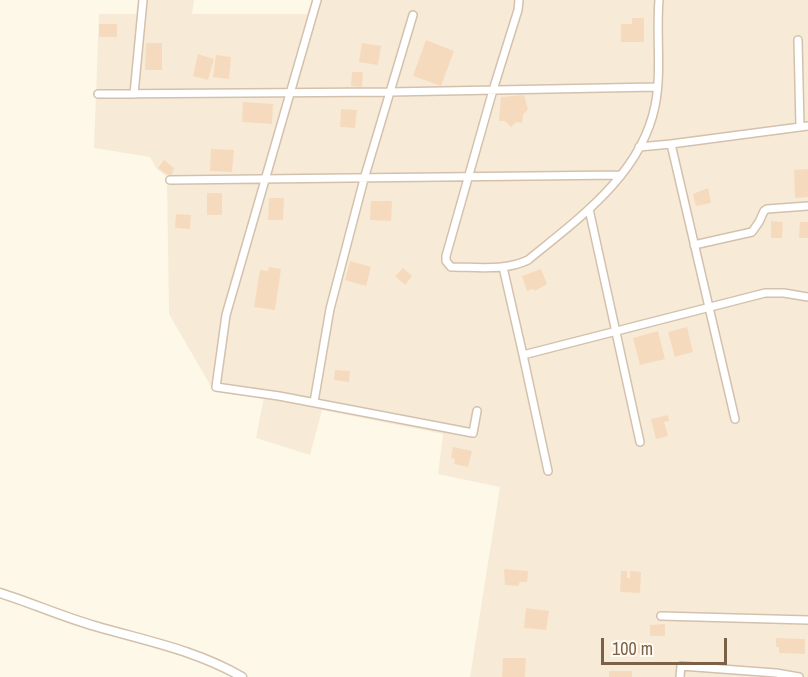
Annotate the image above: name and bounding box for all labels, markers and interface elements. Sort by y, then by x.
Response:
scale bar [604,626,730,664]
text: 100 m [612,636,653,661]

